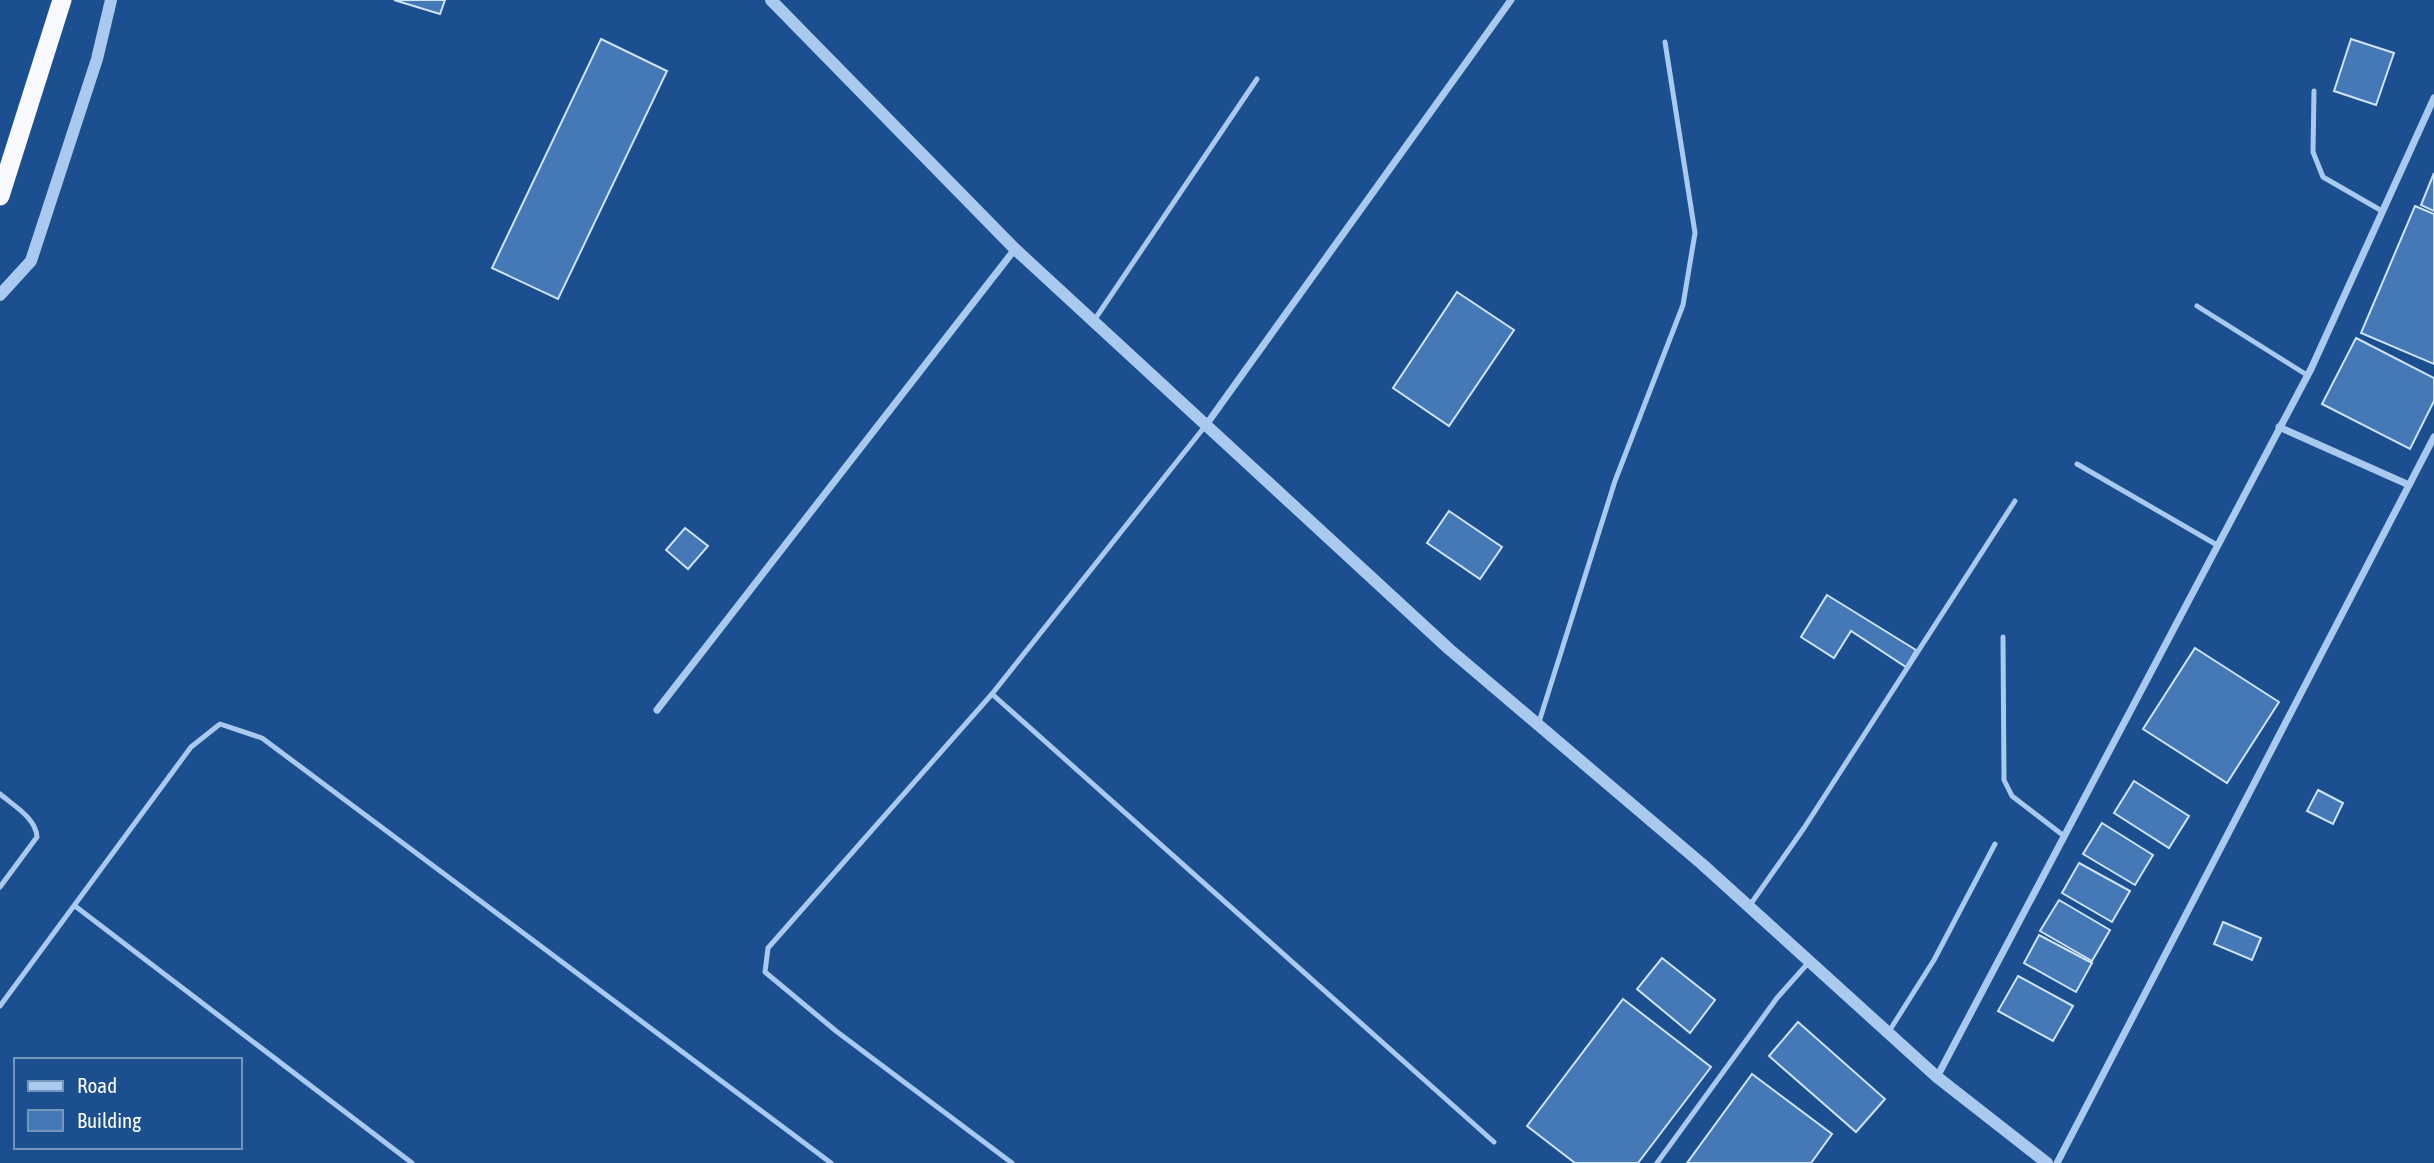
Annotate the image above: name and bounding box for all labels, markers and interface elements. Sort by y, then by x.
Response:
legend [14,1058,242,1149]
text: Road [77,1073,117,1097]
text: Building [77,1108,141,1132]

